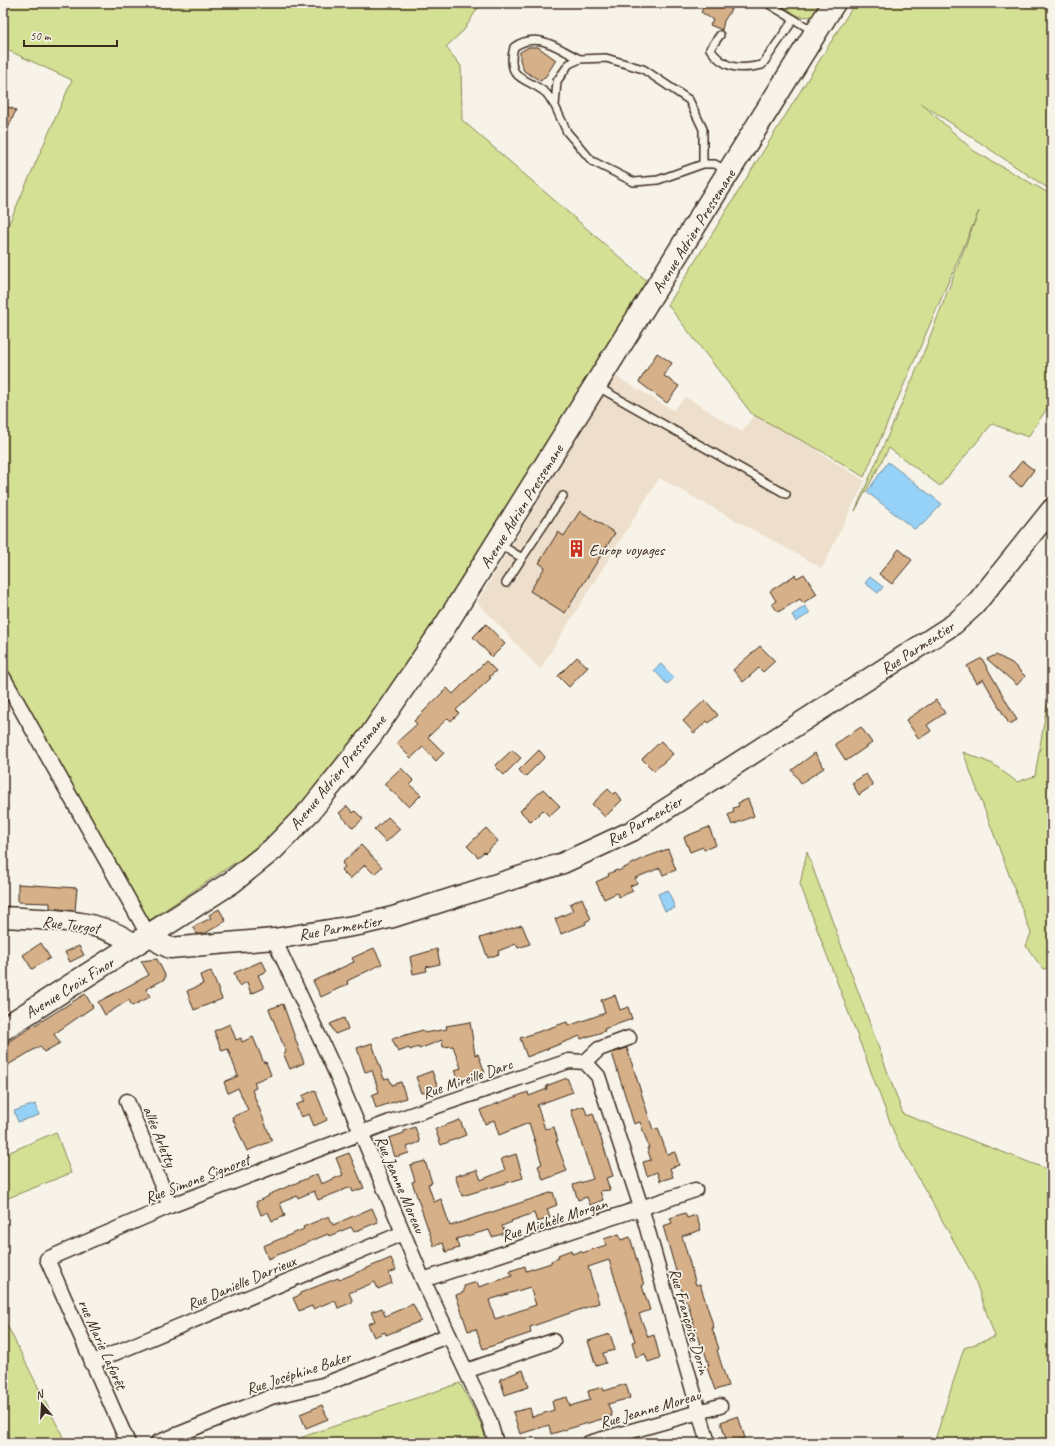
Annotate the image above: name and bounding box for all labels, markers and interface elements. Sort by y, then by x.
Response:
scale bar [24,22,117,48]
text: 50 m [30,28,52,44]
street label: Avenue Adrien Pressemane [648,164,741,297]
street label: Avenue Adrien Pressemane [476,439,569,572]
building icon: Europ voyages [566,539,586,559]
place label: Europ voyages [589,540,666,560]
street label: Rue Parmentier [877,616,959,679]
street label: Avenue Adrien Pressemane [285,710,391,834]
street label: Rue Parmentier [603,791,687,850]
street label: Rue Parmentier [297,911,384,945]
street label: Rue Turgot [41,912,103,939]
street label: Avenue Croix Finor [21,952,119,1023]
street label: Rue Mireille Darc [420,1054,516,1104]
street label: allée Arletty [138,1103,181,1171]
street label: Rue Jeanne Moreau [371,1133,430,1237]
street label: Rue Simone Signoret [142,1149,255,1208]
street label: Rue Michèle Morgan [499,1193,610,1246]
street label: Rue Danielle Darrieux [184,1250,300,1315]
street label: Rue Françoise Dorin [664,1266,714,1378]
street label: rue Marie Laforêt [73,1296,132,1394]
street label: Rue Joséphine Baker [244,1346,354,1399]
north arrow [22,1384,62,1424]
street label: Rue Jeanne Moreau [597,1385,704,1433]
text: N [34,1386,46,1402]

